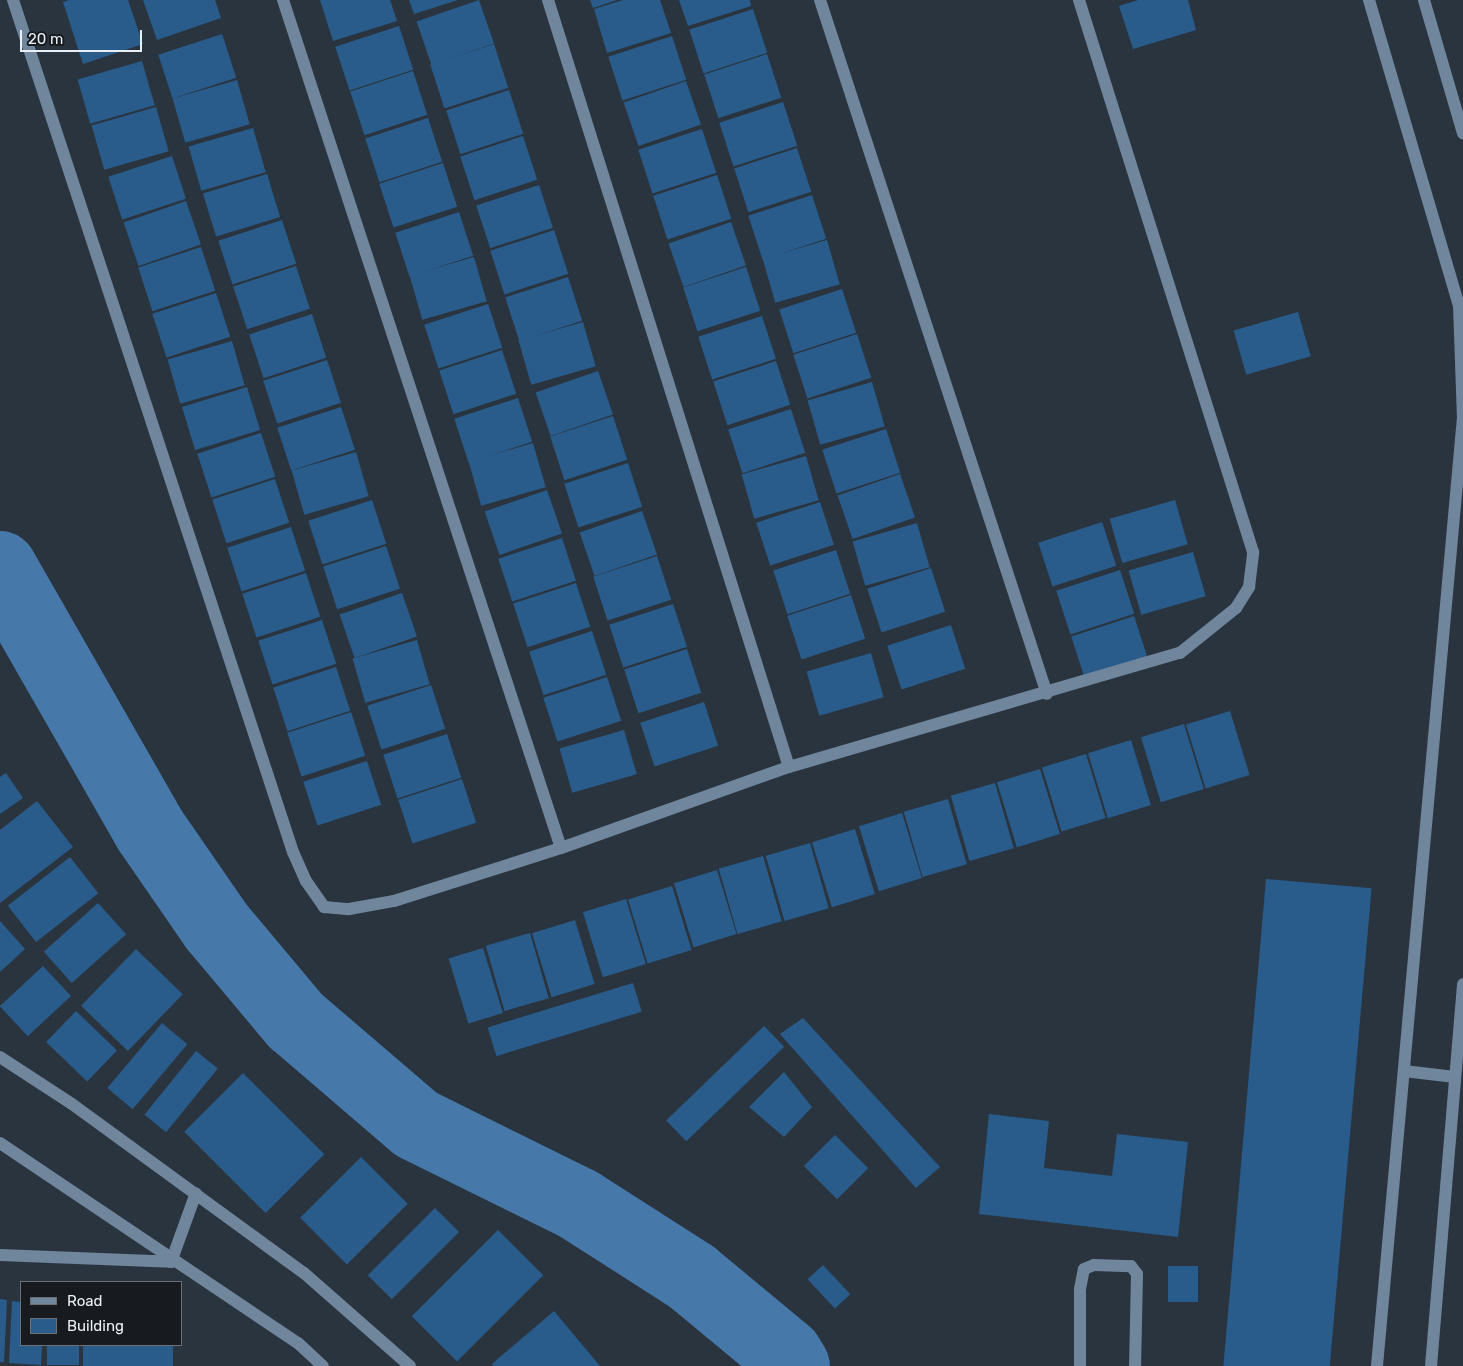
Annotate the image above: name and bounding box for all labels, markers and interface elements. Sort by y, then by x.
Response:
scale bar [22,20,145,52]
text: 20 m [28,30,63,48]
legend [20,1281,182,1346]
text: Road [67,1292,103,1310]
text: Building [67,1317,124,1335]

